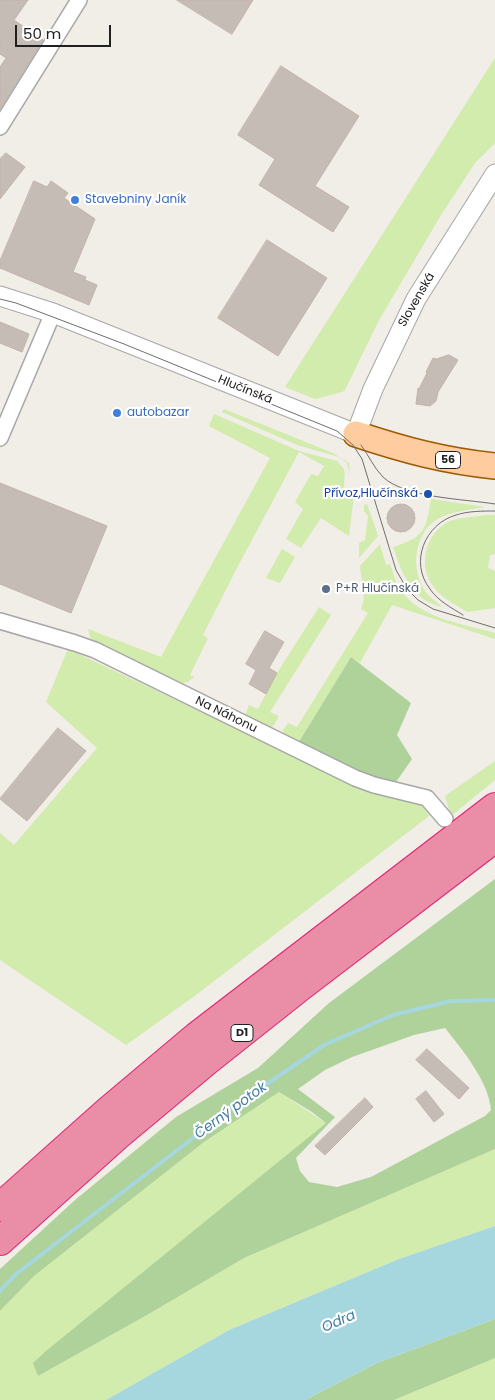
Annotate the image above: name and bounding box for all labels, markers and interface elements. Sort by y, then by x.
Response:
scale bar [18,15,114,47]
text: 50 m [23,23,61,44]
place label: Stavebniny Janík [85,193,186,207]
marker: Stavebniny Janík [69,194,81,206]
street label: Slovenská [396,270,438,330]
street label: Hlučínská [216,373,274,407]
place label: autobazar [127,406,189,420]
marker: autobazar [111,407,123,419]
road number: 56 [436,452,460,468]
place label: Přívoz,Hlučínská [324,487,418,501]
marker: Přívoz,Hlučínská [422,488,434,500]
place label: P+R Hlučínská [336,582,419,596]
marker: P+R Hlučínská [320,583,332,595]
street label: Na Náhonu [193,694,259,736]
road number: D1 [231,1024,253,1042]
water label: Černý potok [192,1079,270,1143]
water label: Odra [320,1307,358,1337]

